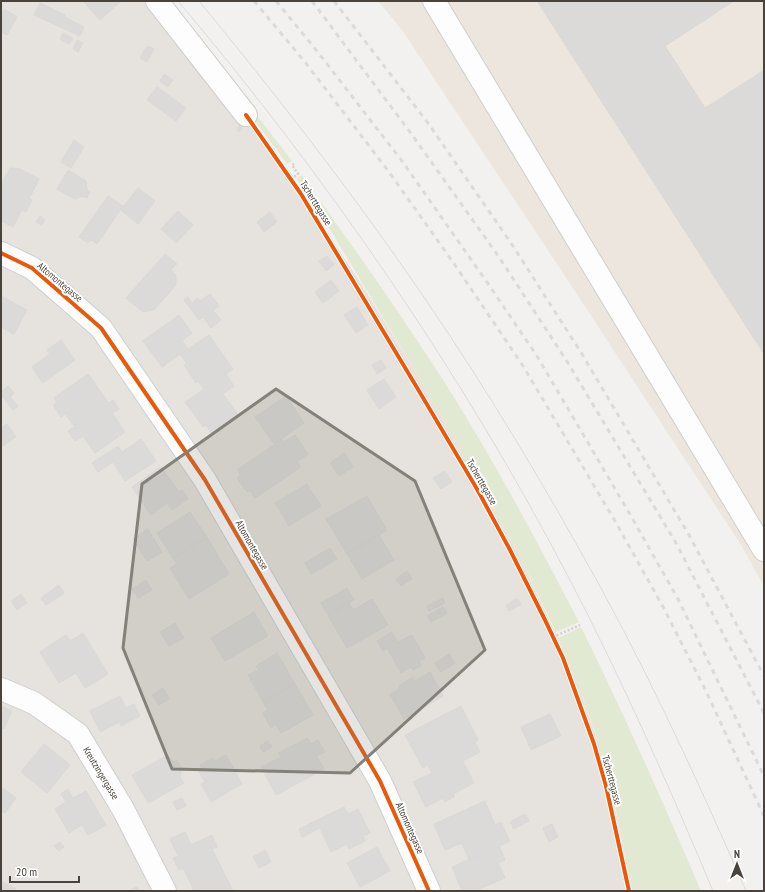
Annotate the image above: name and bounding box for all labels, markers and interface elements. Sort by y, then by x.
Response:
street label: Tscherttegasse [297,178,335,228]
street label: Altomontegasse [35,259,85,305]
street label: Tscherttegasse [464,457,500,507]
street label: Altomontegasse [233,518,271,572]
street label: Kreutzingergasse [80,744,122,802]
street label: Tscherttegasse [599,754,625,806]
street label: Altomontegasse [393,800,427,856]
north arrow [717,844,757,884]
text: N [734,847,740,861]
scale bar [10,858,79,884]
text: 20 m [16,864,37,879]

